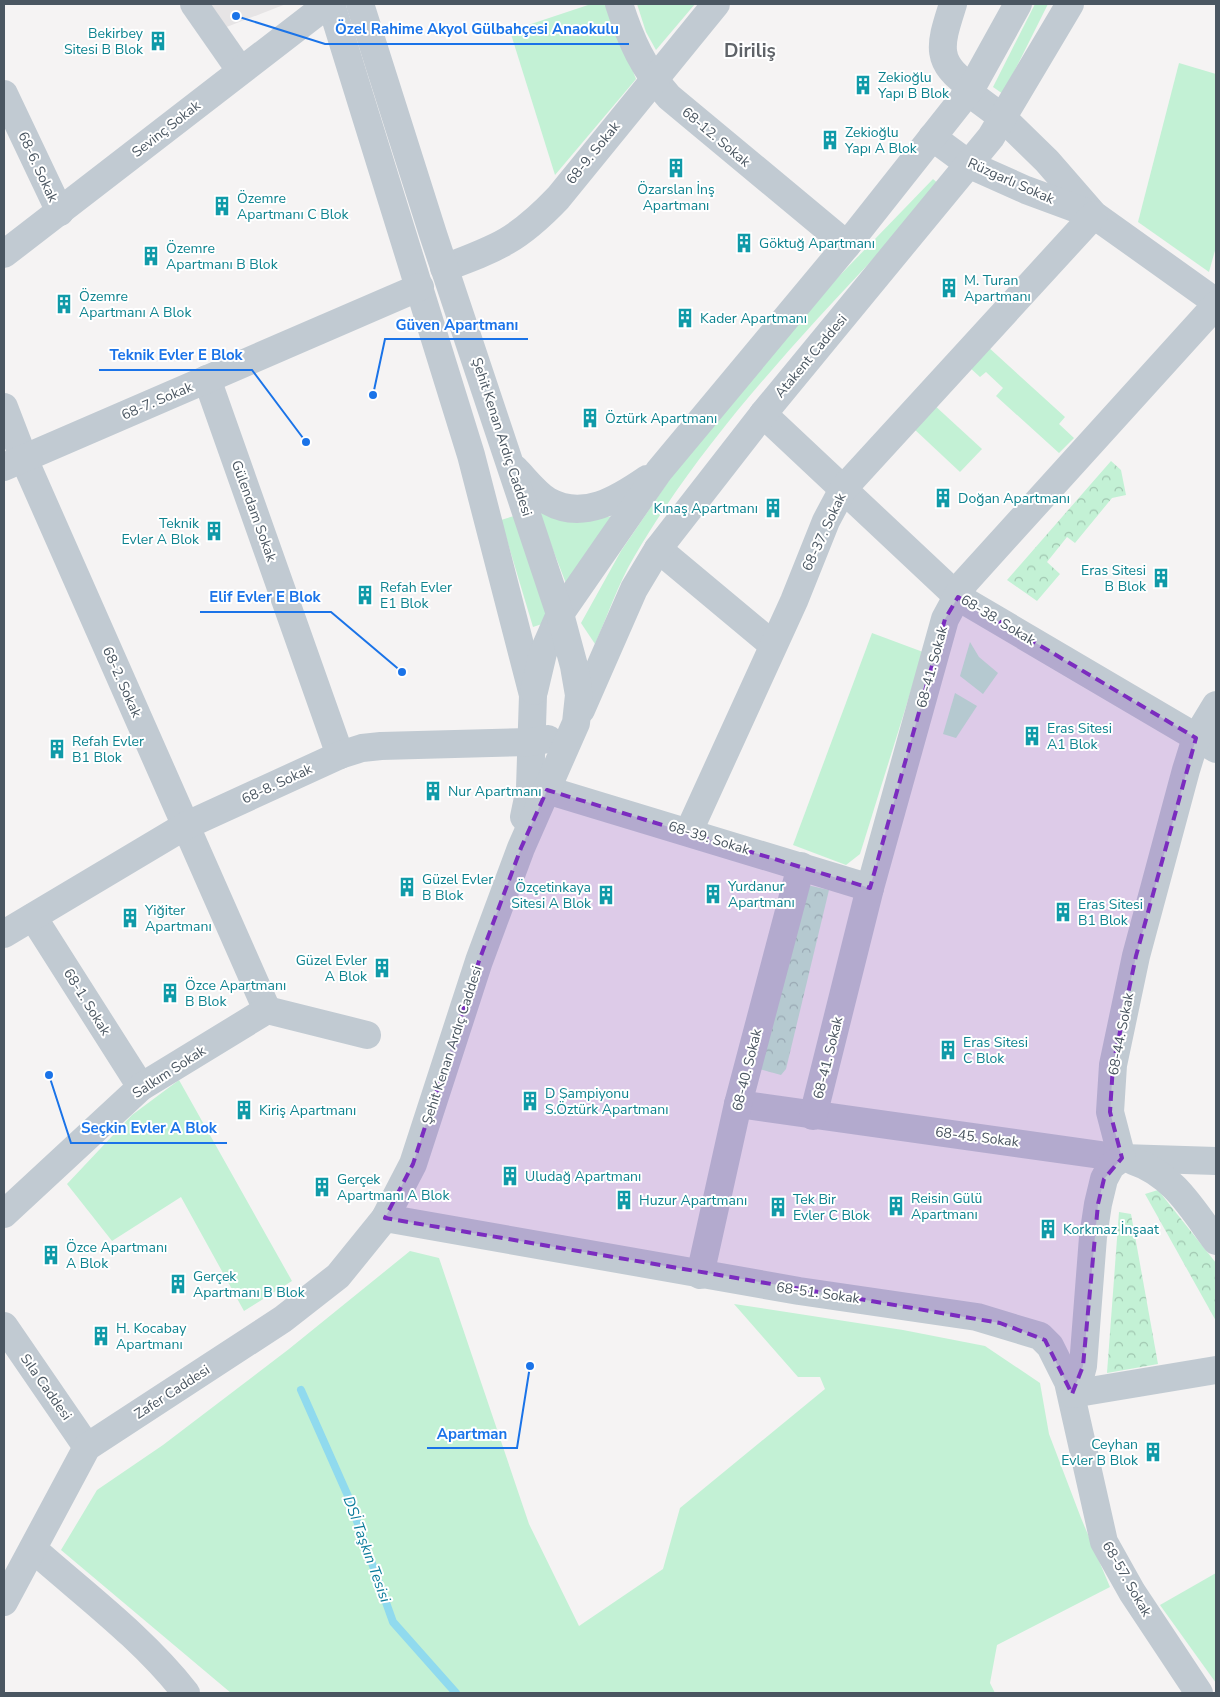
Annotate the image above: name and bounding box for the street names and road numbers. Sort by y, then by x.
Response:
street label: Sevinç Sokak [128,96,205,162]
street label: 68-12. Sokak [678,103,755,172]
street label: 68-9. Sokak [562,117,625,188]
street label: 68-6. Sokak [13,129,63,206]
street label: Rüzgarlı Sokak [965,153,1058,209]
street label: Atakent Caddesi [770,310,852,402]
street label: Şehit Kenan Ardıç Caddesi [467,355,537,519]
street label: 68-7. Sokak [118,377,196,425]
street label: Gülendam Sokak [227,458,281,565]
street label: 68-37. Sokak [798,489,851,574]
street label: 68-38. Sokak [957,590,1040,650]
street label: 68-41. Sokak [912,623,952,710]
street label: 68-2. Sokak [98,644,146,721]
street label: 68-8. Sokak [239,759,316,809]
street label: 68-39. Sokak [666,817,753,860]
street label: Şehit Kenan Ardıç Caddesi [417,963,487,1127]
street label: 68-1. Sokak [59,965,116,1040]
street label: 68-44. Sokak [1104,990,1139,1077]
street label: 68-41. Sokak [809,1014,848,1101]
street label: 68-40. Sokak [728,1026,767,1113]
street label: Salkım Sokak [129,1041,210,1103]
street label: 68-45. Sokak [934,1122,1021,1152]
street label: 68-51. Sokak [775,1278,862,1308]
street label: Sıla Caddesi [16,1350,76,1424]
street label: Zafer Caddesi [131,1360,213,1424]
street label: 68-57. Sokak [1098,1538,1157,1621]

